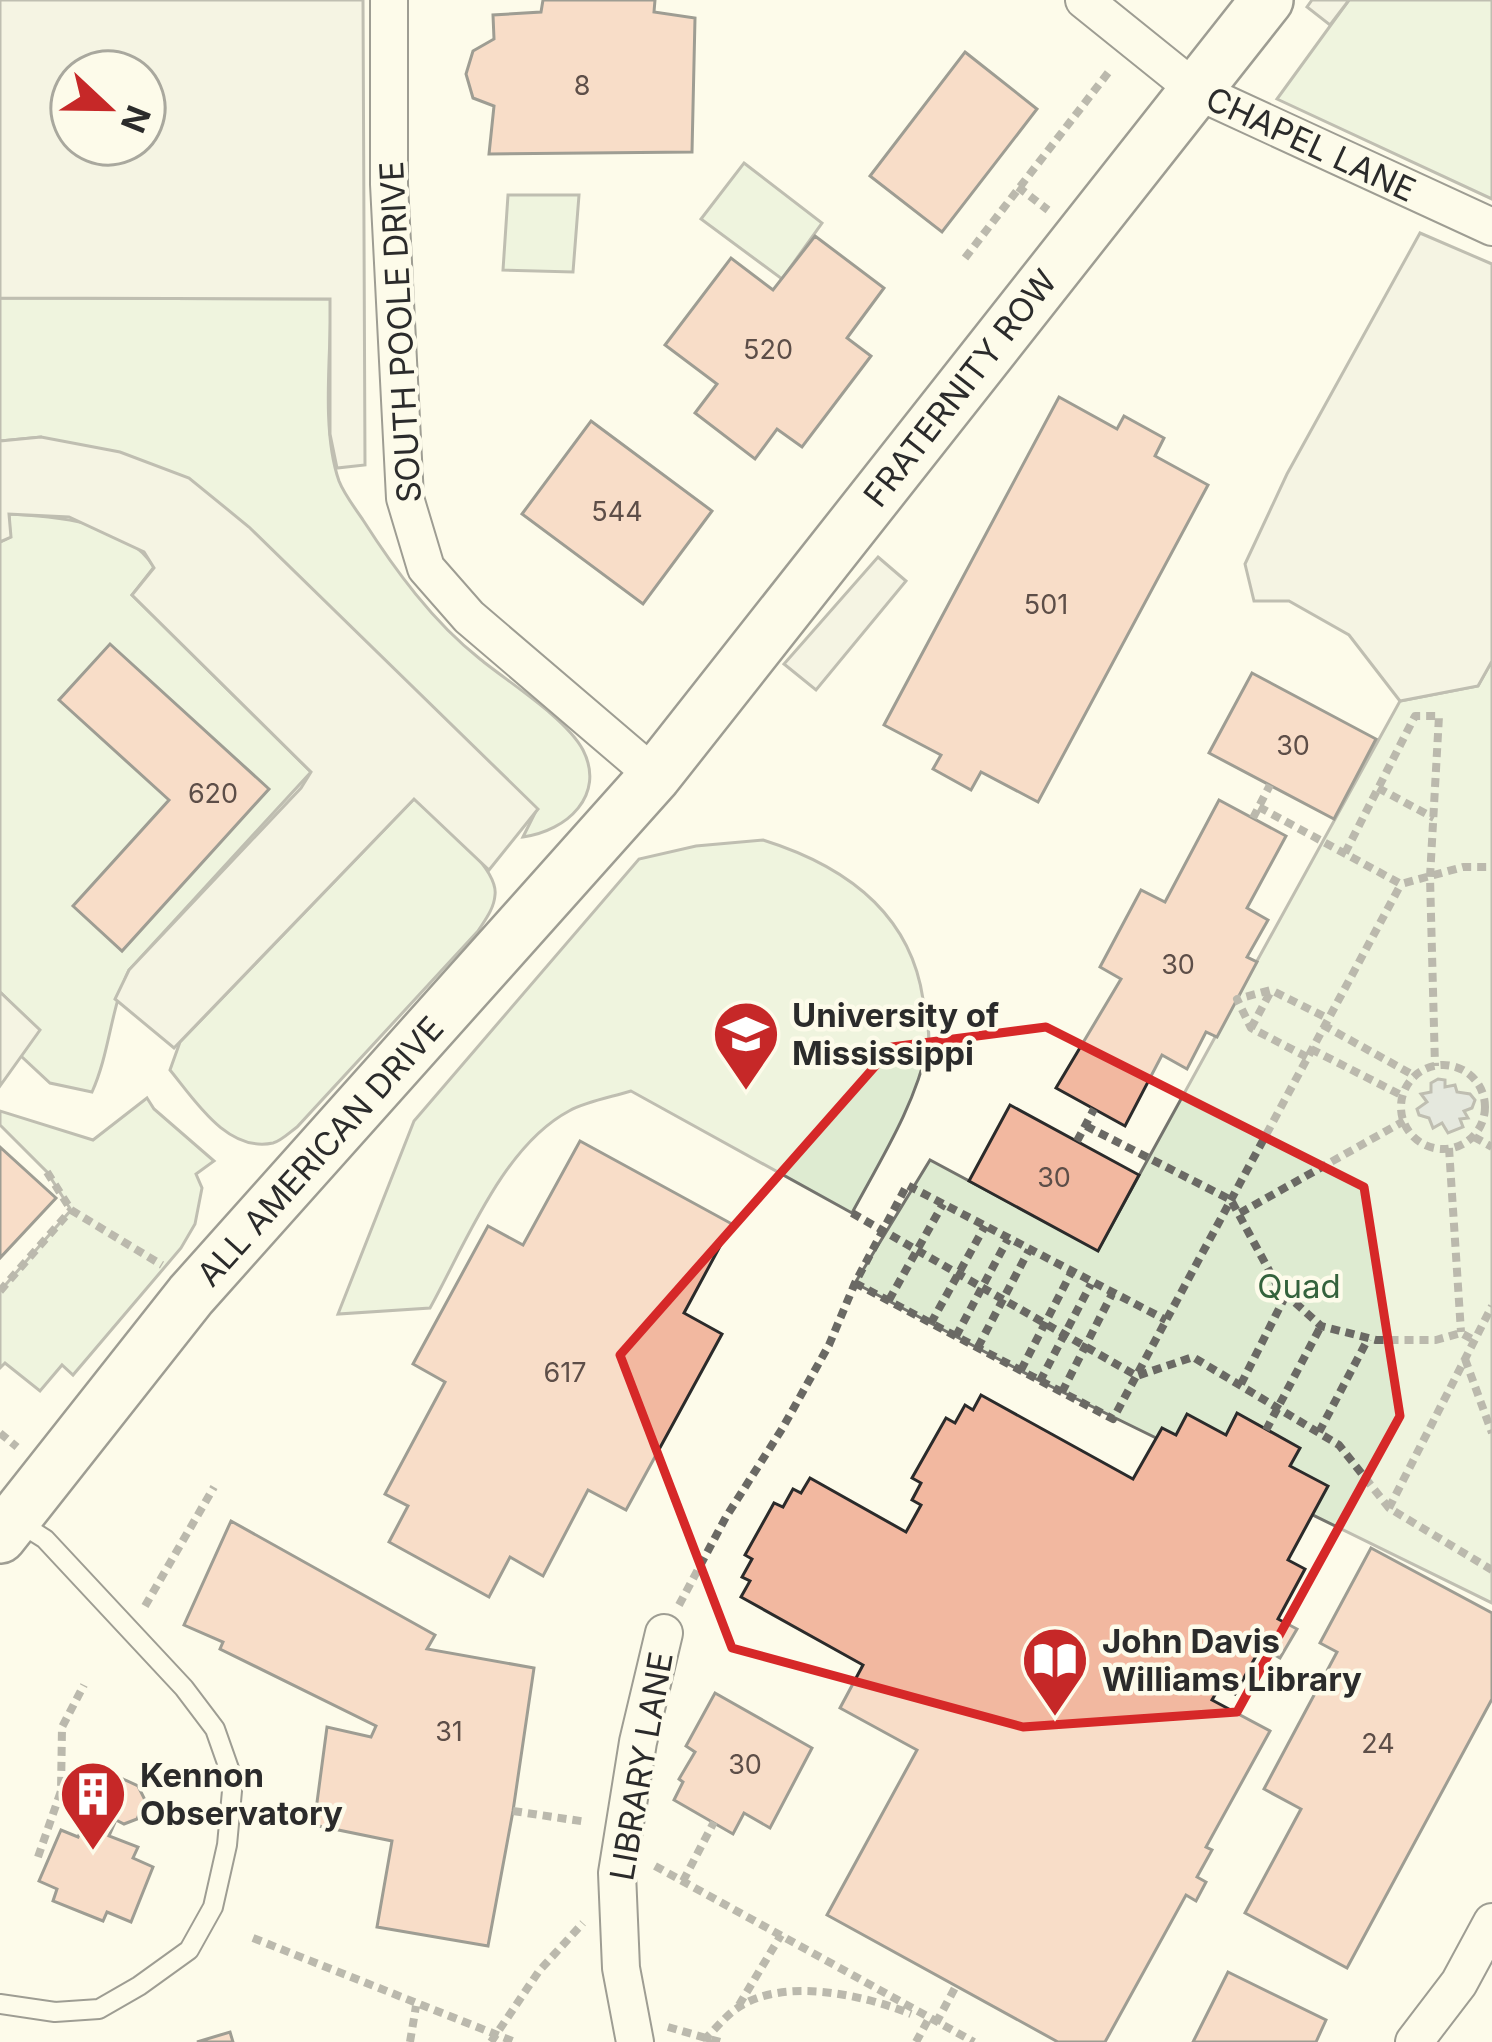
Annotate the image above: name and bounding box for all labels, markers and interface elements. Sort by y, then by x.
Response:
north arrow [48,48,168,168]
house number: 8 [574,69,590,102]
street label: CHAPEL LANE [1200,78,1422,210]
text: N [113,100,159,138]
street label: SOUTH POOLE DRIVE [371,160,429,504]
street label: FRATERNITY ROW [855,262,1065,514]
house number: 520 [743,333,793,366]
house number: 544 [591,495,643,528]
house number: 501 [1024,588,1068,621]
house number: 30 [1276,729,1310,762]
house number: 620 [188,777,238,810]
house number: 30 [1161,948,1195,981]
place label: University of Mississippi [792,995,999,1073]
school or university icon: University of Mississippi [711,999,781,1093]
street label: ALL AMERICAN DRIVE [188,1008,452,1294]
house number: 30 [1037,1161,1071,1194]
park label: Quad [1257,1266,1341,1306]
house number: 617 [543,1356,587,1389]
place label: John Davis Williams Library [1102,1621,1362,1699]
library icon: John Davis Williams Library [1020,1625,1090,1719]
street label: LIBRARY LANE [601,1649,681,1883]
house number: 31 [435,1715,463,1748]
house number: 24 [1361,1727,1395,1760]
house number: 30 [728,1748,762,1781]
place label: Kennon Observatory [140,1755,343,1833]
building icon: Kennon Observatory [58,1759,128,1853]

